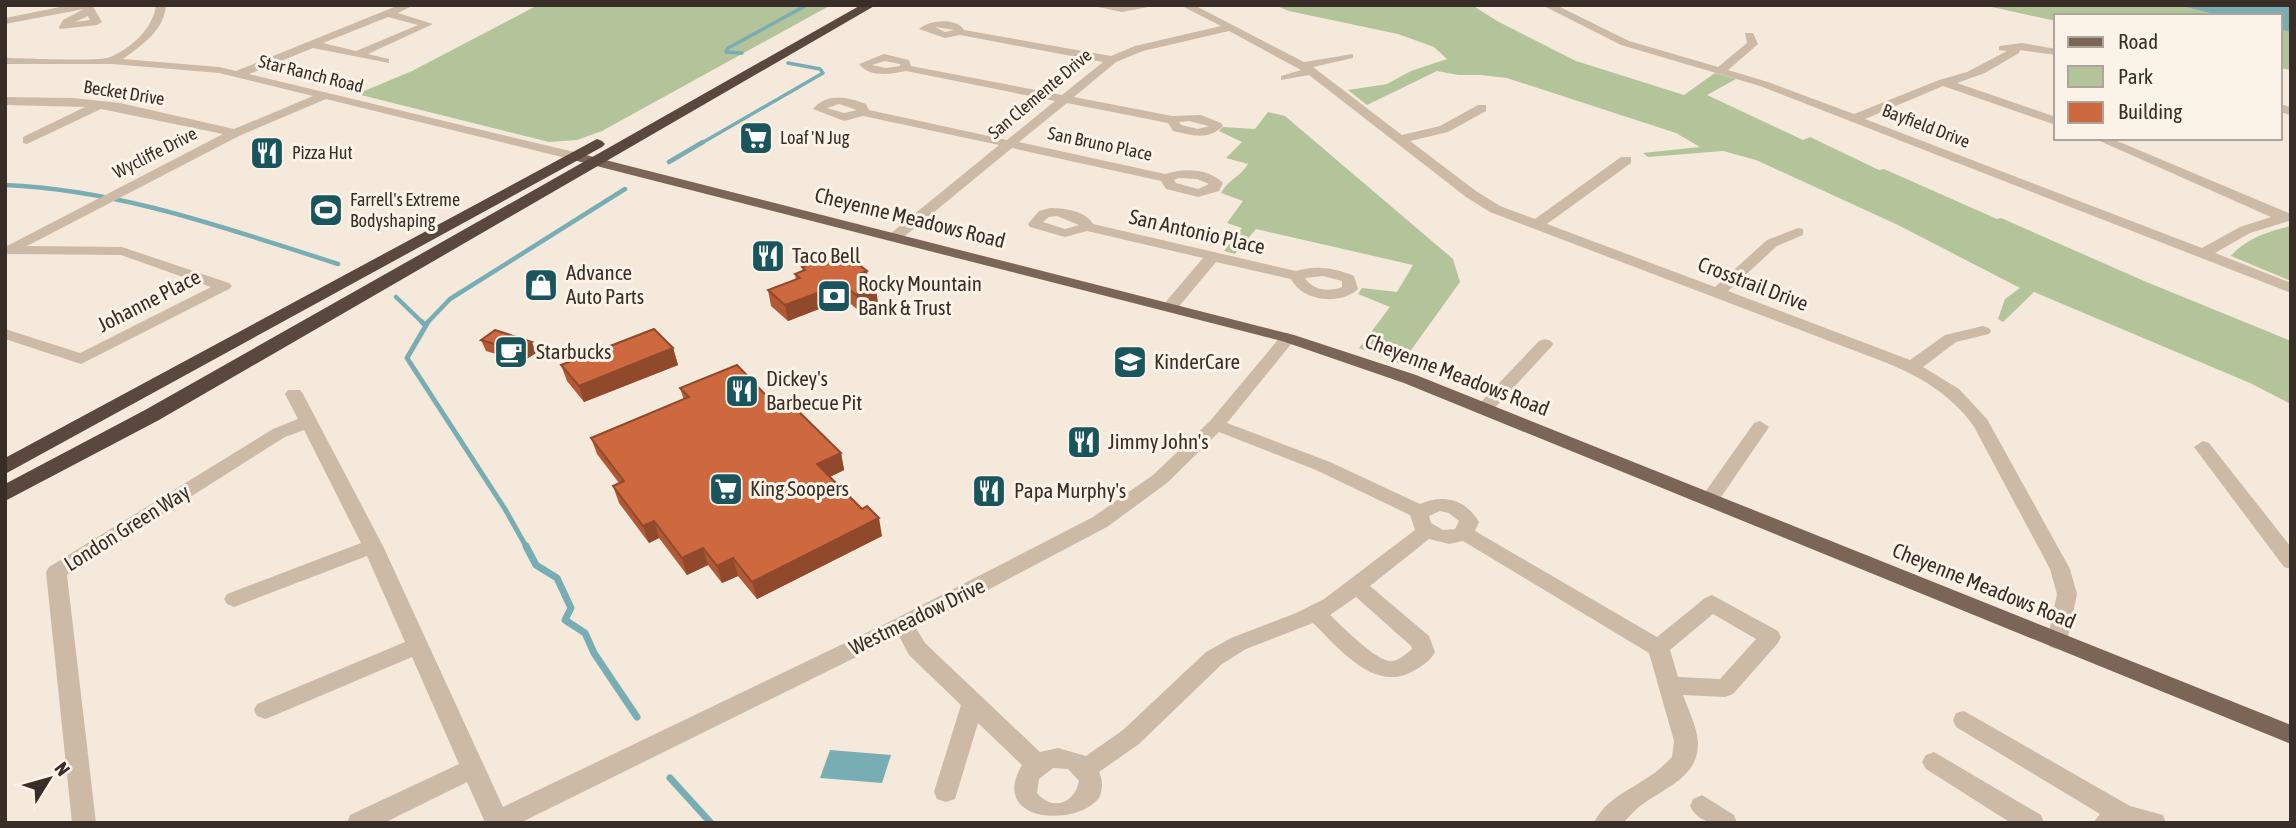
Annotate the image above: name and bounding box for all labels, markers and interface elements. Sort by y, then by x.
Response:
legend [2054,14,2282,140]
text: Road [2118,29,2158,53]
street label: San Clemente Drive [984,44,1096,143]
street label: Star Ranch Road [257,50,366,97]
text: Park [2118,64,2153,88]
street label: Becket Drive [82,76,166,109]
street label: Bayfield Drive [1879,99,1973,152]
text: Building [2118,99,2182,123]
supermarket icon: Loaf 'N Jug [737,119,775,157]
street label: Wycliffe Drive [109,122,200,183]
street label: San Bruno Place [1046,122,1154,165]
place label: Loaf 'N Jug [780,127,850,148]
restaurant icon: Pizza Hut [248,134,286,172]
place label: Pizza Hut [292,142,353,163]
street label: Cheyenne Meadows Road [812,182,1008,252]
place label: Farrell's Extreme Bodyshaping [350,189,460,231]
sports icon: Farrell's Extreme Bodyshaping [307,191,345,229]
street label: San Antonio Place [1127,204,1267,258]
restaurant icon: Taco Bell [749,237,787,275]
place label: Taco Bell [792,243,861,267]
street label: Crosstrail Drive [1695,251,1812,315]
place label: Advance Auto Parts [566,260,644,308]
street label: Johanne Place [93,264,204,336]
shop icon: Advance Auto Parts [522,266,560,304]
place label: Rocky Mountain Bank & Trust [858,271,982,319]
bank icon: Rocky Mountain Bank & Trust [815,277,853,315]
street label: Cheyenne Meadows Road [1362,328,1553,420]
cafe icon: Starbucks [492,333,530,371]
place label: Starbucks [536,339,611,363]
school or university icon: KinderCare [1111,343,1149,381]
place label: KinderCare [1154,349,1240,373]
place label: Dickey's Barbecue Pit [766,366,862,414]
restaurant icon: Dickey's Barbecue Pit [723,372,761,410]
restaurant icon: Jimmy John's [1065,423,1103,461]
place label: Jimmy John's [1108,429,1209,453]
supermarket icon: King Soopers [707,470,745,508]
restaurant icon: Papa Murphy's [970,472,1008,510]
place label: King Soopers [750,476,849,500]
place label: Papa Murphy's [1014,478,1126,502]
street label: London Green Way [59,479,194,575]
street label: Cheyenne Meadows Road [1889,537,2080,633]
street label: Westmeadow Drive [845,573,988,659]
north arrow [14,744,84,814]
text: N [50,758,75,780]

